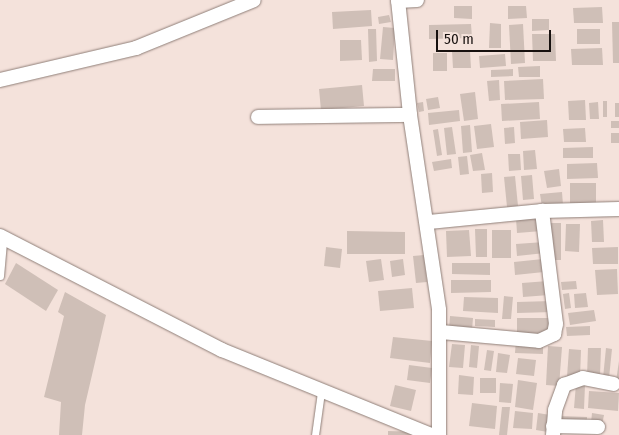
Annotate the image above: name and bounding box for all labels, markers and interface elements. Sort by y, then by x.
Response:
scale bar [439,20,554,52]
text: 50 m [444,30,474,48]

